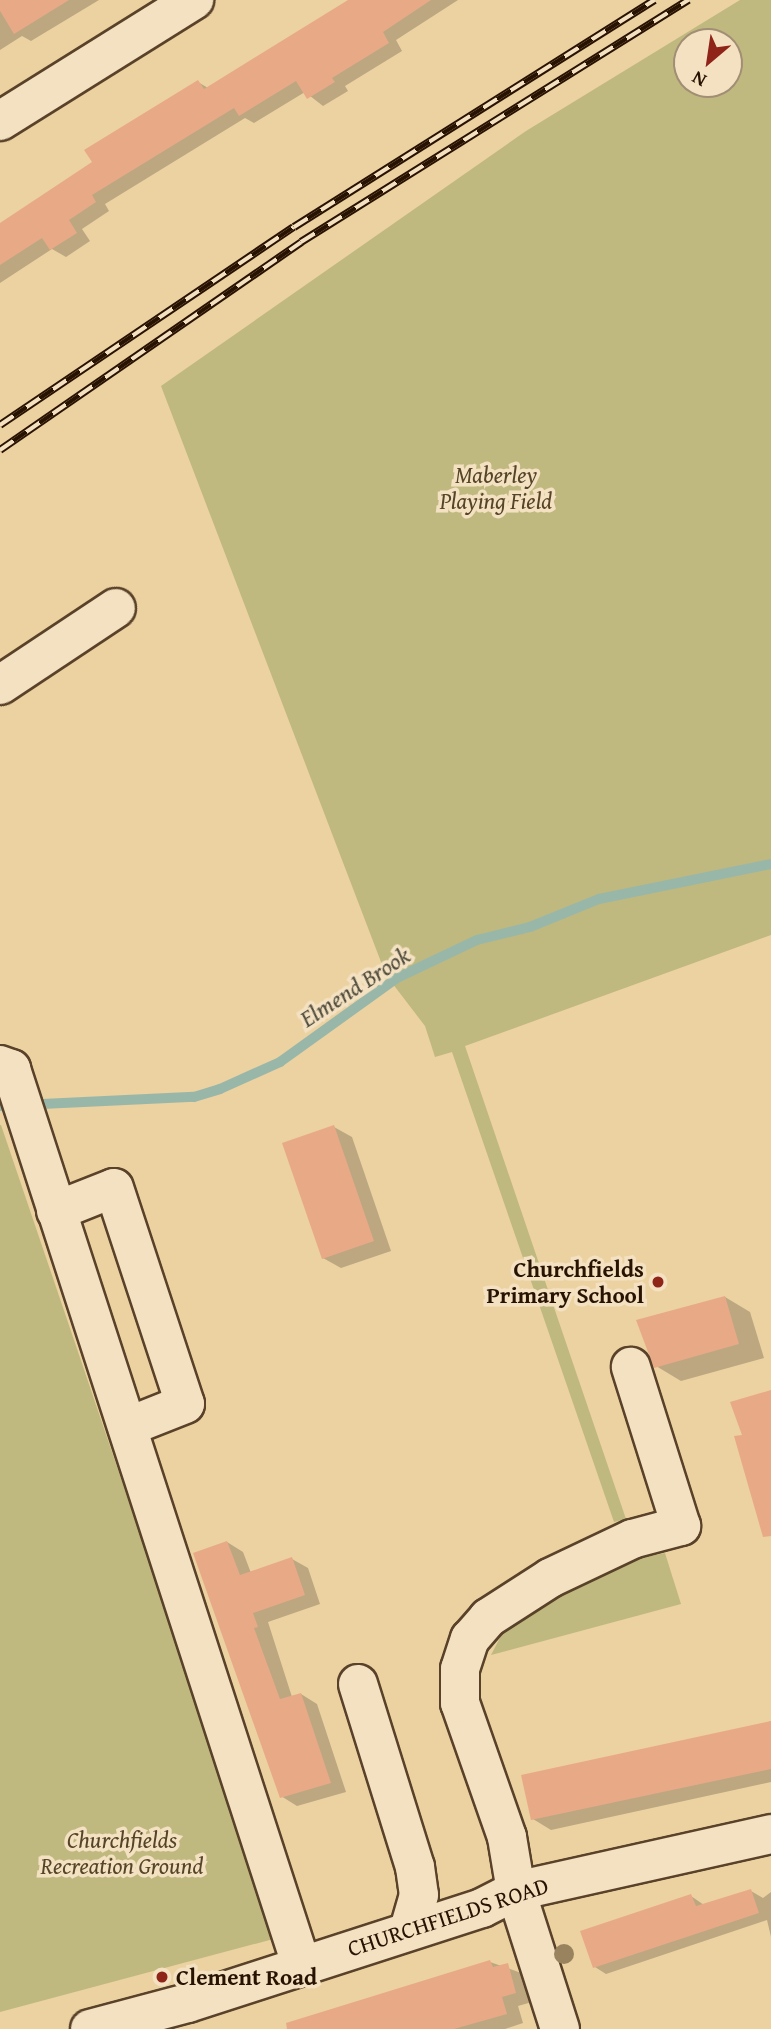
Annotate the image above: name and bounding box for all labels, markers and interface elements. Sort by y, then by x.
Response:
north arrow [673,28,743,98]
text: N [686,64,711,95]
park label: Maberley Playing Field [440,461,552,515]
water label: Elmend Brook [295,941,415,1033]
place label: Churchfields Primary School [486,1255,644,1309]
marker: Churchfields Primary School [650,1274,666,1290]
park label: Churchfields Recreation Ground [41,1826,203,1880]
street label: CHURCHFIELDS ROAD [344,1871,552,1963]
place label: Clement Road [176,1963,317,1991]
marker: Clement Road [154,1969,170,1985]

